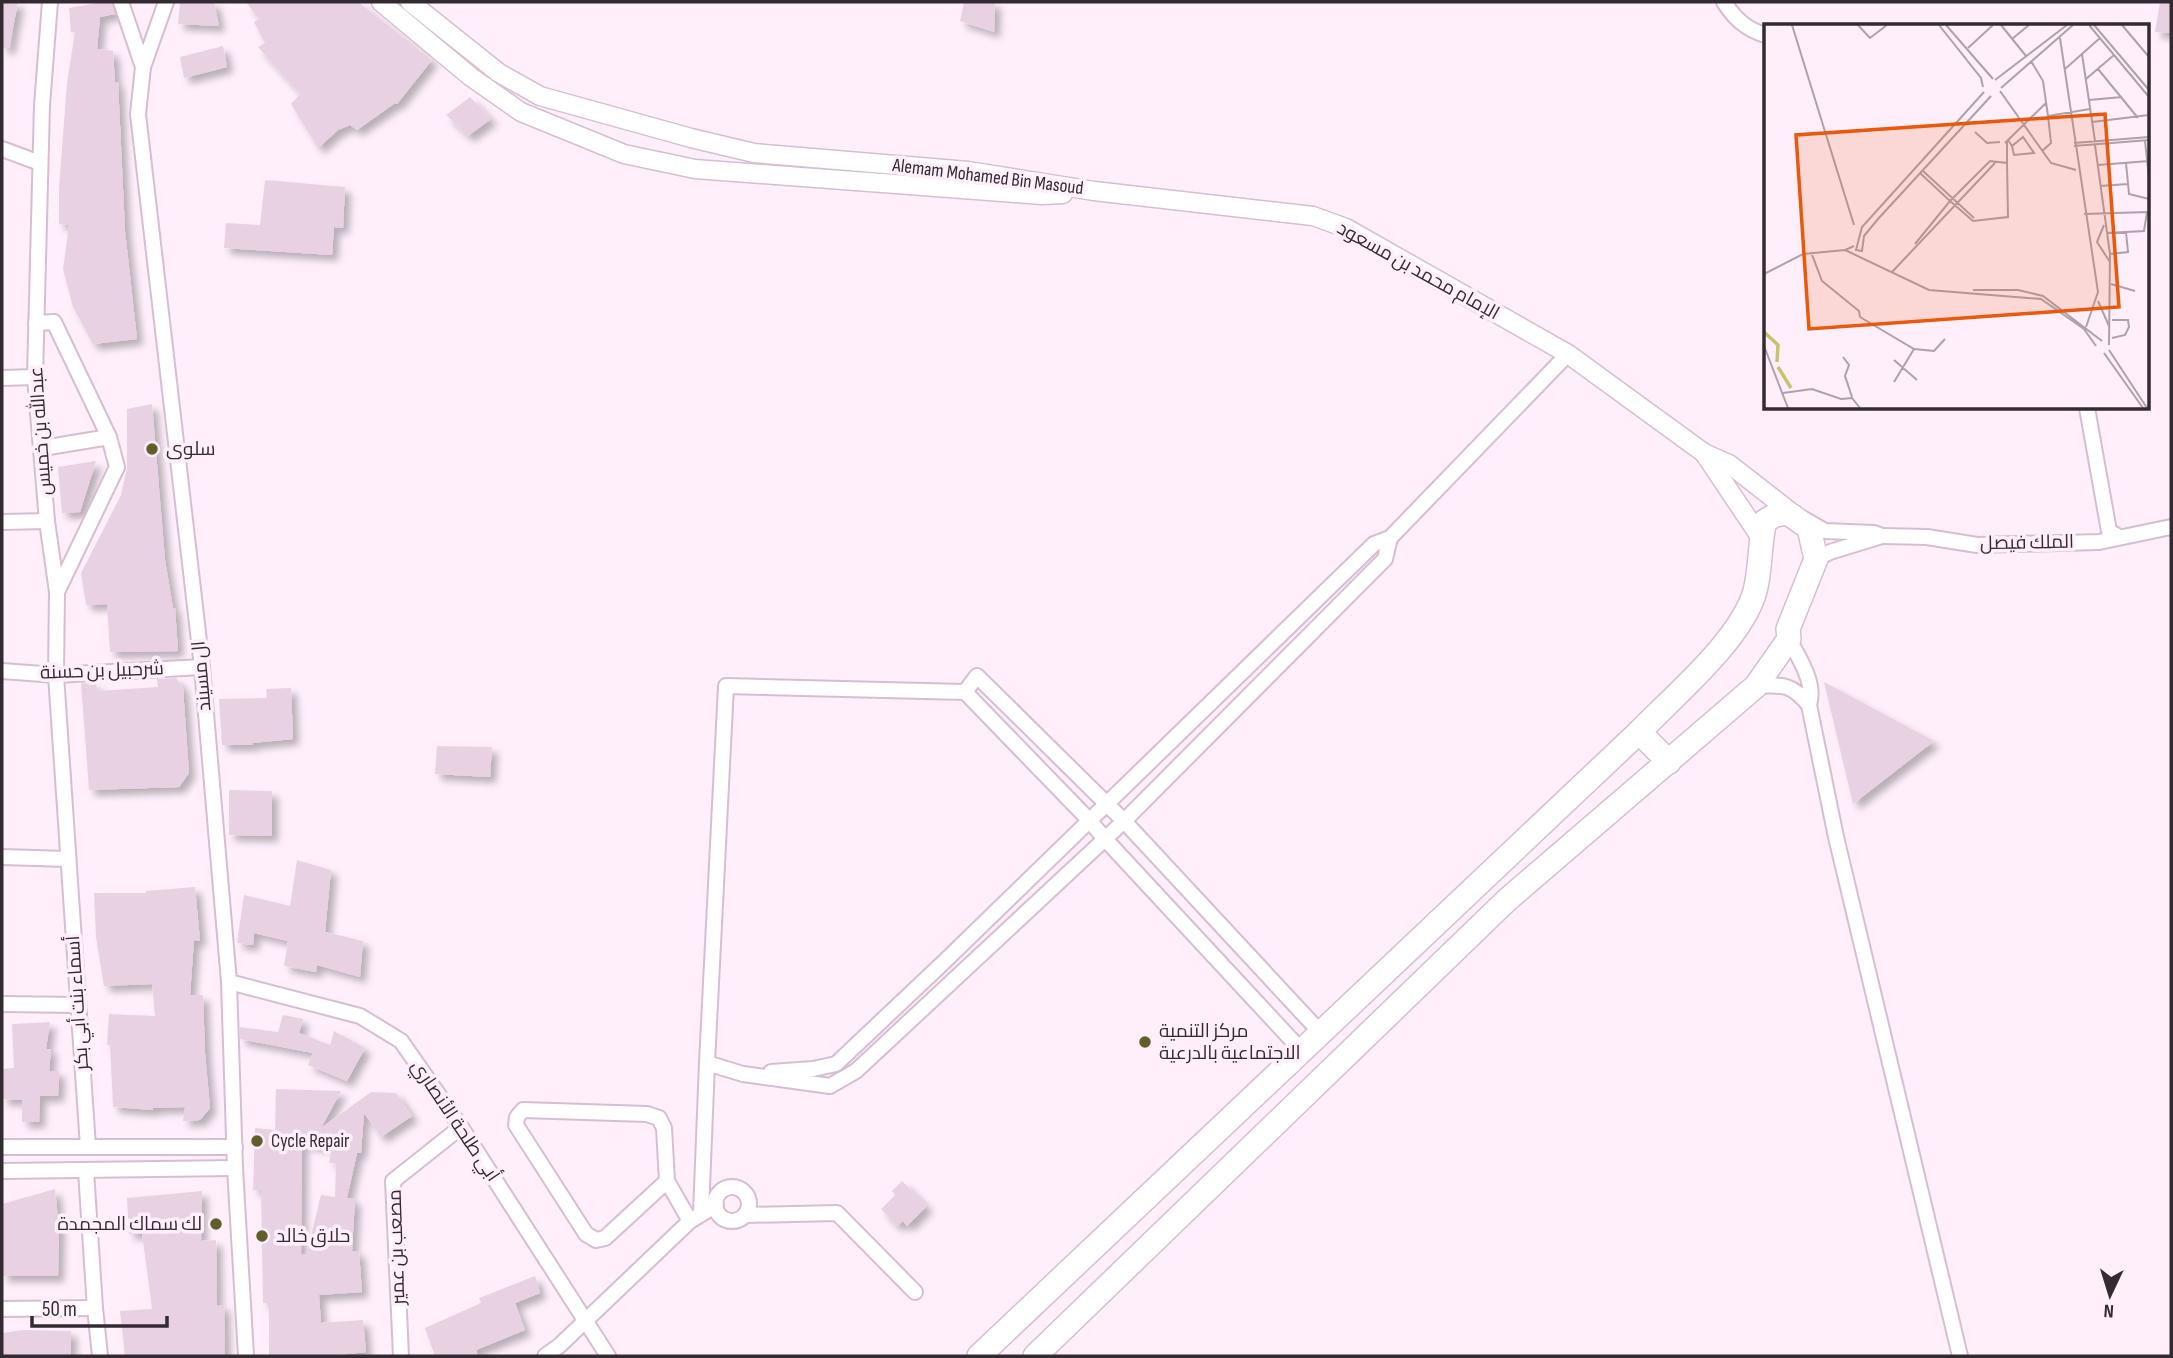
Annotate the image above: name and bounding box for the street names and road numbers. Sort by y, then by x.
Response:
street label: Alemam Mohamed Bin Masoud [890,154,1085,200]
street label: الإمام محمد بن مسعود [1332,217,1503,326]
street label: عبدالله بن خميس [23,366,57,496]
street label: الملك فيصل [1980,531,2074,555]
street label: ال مسيند [187,640,217,712]
street label: شرحبيل بن حسنة [40,657,164,685]
street label: أسماء بنت أبي بكر [61,935,96,1072]
street label: أبي طلحة الأنصاري [404,1055,505,1187]
street label: مصعب بن عمير [383,1189,411,1306]

